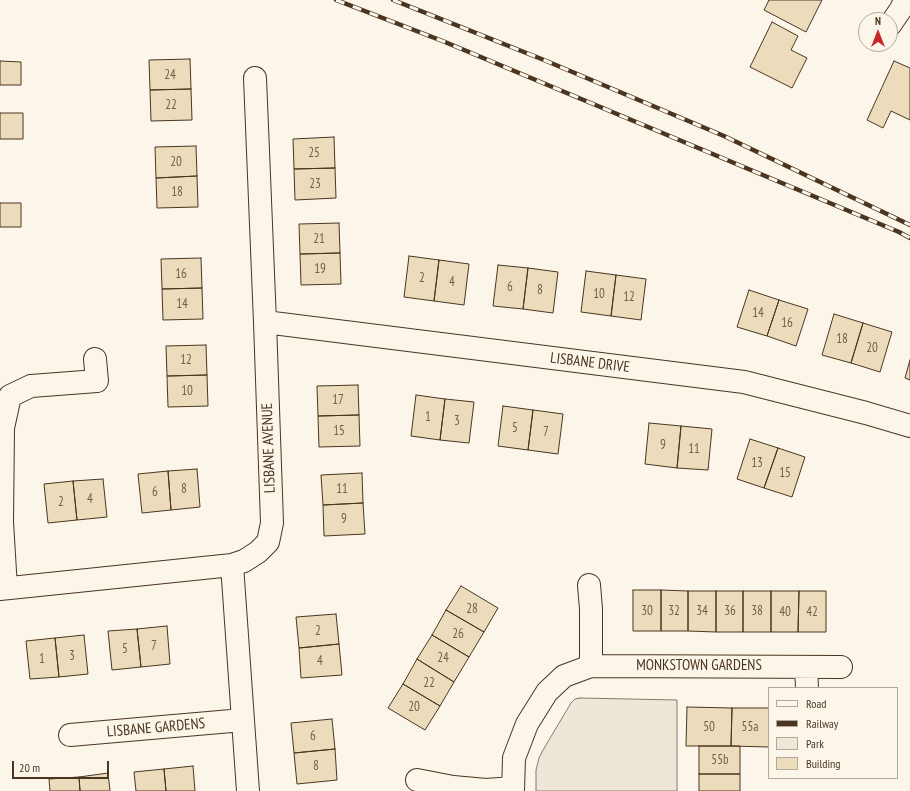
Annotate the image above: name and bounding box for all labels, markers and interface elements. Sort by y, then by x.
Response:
north arrow [858,12,898,52]
text: N [875,14,881,28]
house number: 24 [164,67,176,83]
house number: 22 [165,97,177,113]
house number: 25 [308,145,320,161]
house number: 20 [170,154,182,170]
house number: 23 [309,176,321,192]
house number: 18 [171,184,183,200]
house number: 21 [313,231,325,247]
house number: 19 [314,261,326,277]
house number: 16 [175,266,187,282]
house number: 2 [419,270,425,286]
house number: 4 [449,274,455,290]
house number: 6 [507,279,513,295]
house number: 8 [537,282,543,298]
house number: 10 [593,286,605,302]
house number: 12 [623,289,635,305]
house number: 14 [176,296,188,312]
house number: 14 [752,305,764,321]
house number: 16 [781,315,793,331]
house number: 18 [836,331,848,347]
house number: 20 [866,340,878,356]
street label: LISBANE DRIVE [549,349,631,377]
house number: 12 [180,352,192,368]
house number: 10 [181,383,193,399]
house number: 17 [332,392,344,408]
street label: LISBANE AVENUE [258,403,280,493]
house number: 1 [425,409,431,425]
house number: 3 [454,413,460,429]
house number: 5 [512,420,518,436]
house number: 15 [333,423,345,439]
house number: 7 [543,424,549,440]
house number: 9 [660,437,666,453]
house number: 11 [688,441,700,457]
house number: 13 [751,455,763,471]
house number: 15 [779,465,791,481]
house number: 8 [181,481,187,497]
house number: 11 [336,481,348,497]
house number: 6 [152,484,158,500]
house number: 4 [87,491,93,507]
house number: 2 [58,494,64,510]
house number: 9 [341,511,347,527]
house number: 28 [466,601,478,617]
house number: 30 [641,603,653,619]
house number: 32 [668,603,680,619]
house number: 34 [696,603,708,619]
house number: 36 [724,603,736,619]
house number: 38 [751,603,763,619]
house number: 40 [779,604,791,620]
house number: 42 [806,604,818,620]
house number: 2 [315,623,321,639]
house number: 26 [452,626,464,642]
house number: 7 [151,638,157,654]
house number: 5 [122,641,128,657]
house number: 3 [69,648,75,664]
house number: 24 [437,650,449,666]
house number: 1 [39,651,45,667]
house number: 4 [317,653,323,669]
street label: MONKSTOWN GARDENS [636,657,762,675]
house number: 22 [423,675,435,691]
legend [768,687,898,779]
text: Road [806,696,826,711]
house number: 20 [408,699,420,715]
street label: LISBANE GARDENS [106,715,206,741]
text: Railway [806,716,838,731]
house number: 50 [703,719,715,735]
house number: 55a [742,719,758,735]
house number: 6 [310,728,316,744]
text: Park [806,736,824,751]
house number: 55b [711,752,729,768]
scale bar [14,753,111,779]
text: Building [806,756,841,771]
house number: 8 [313,758,319,774]
text: 20 m [19,760,40,775]

